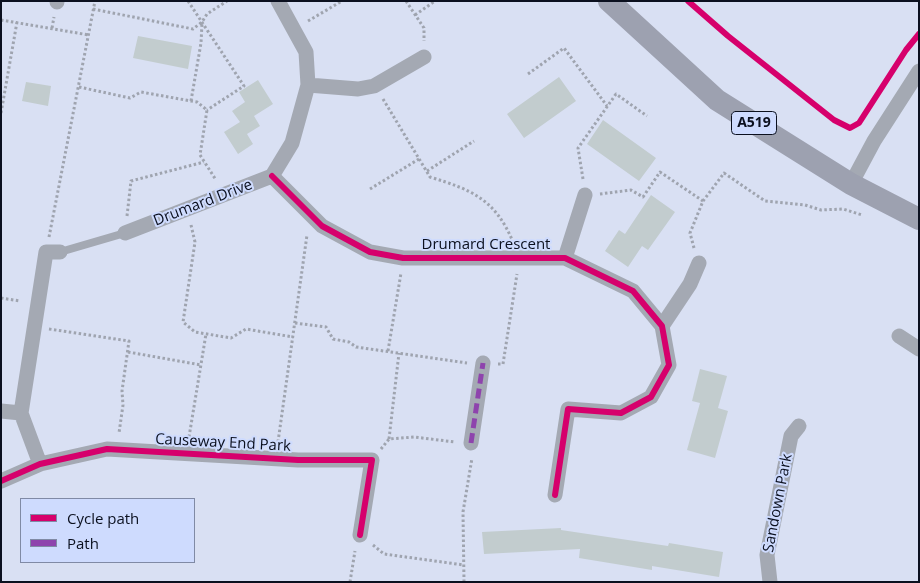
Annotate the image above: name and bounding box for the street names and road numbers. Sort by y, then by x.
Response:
road number: A519 [732,112,776,134]
street label: Drumard Drive [151,176,255,230]
street label: Drumard Crescent [422,236,550,254]
street label: Causeway End Park [155,430,291,456]
street label: Sandown Park [760,452,796,554]

